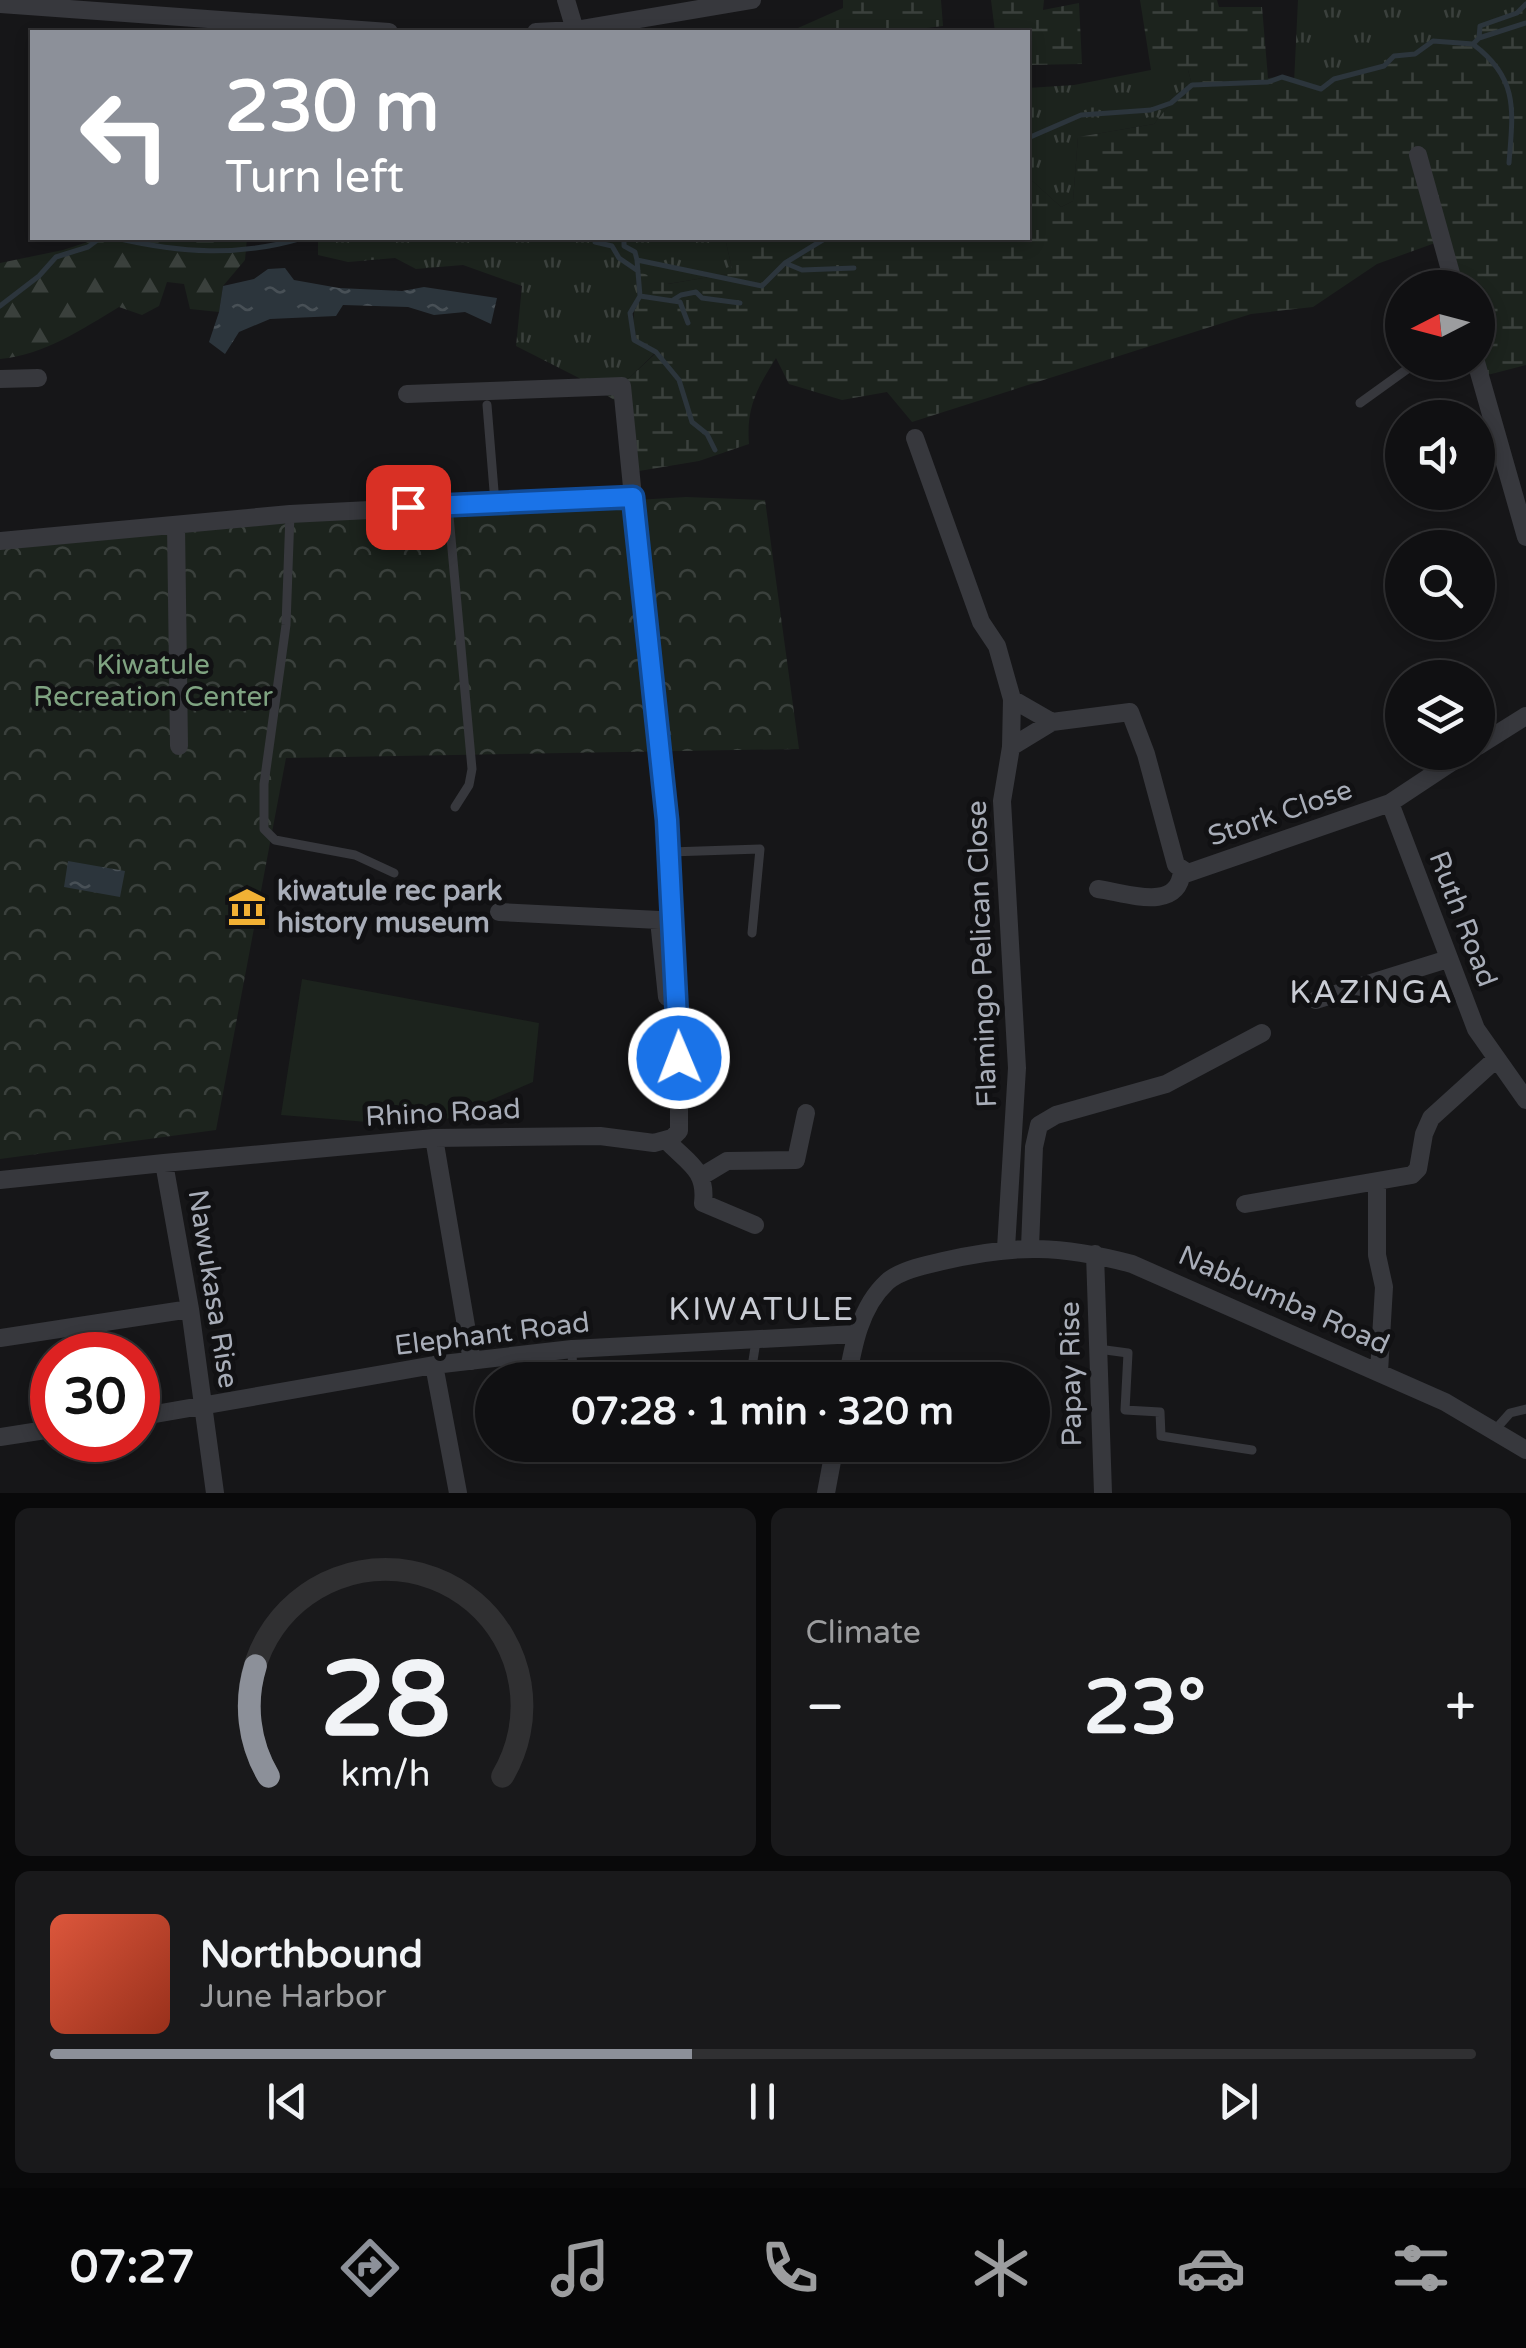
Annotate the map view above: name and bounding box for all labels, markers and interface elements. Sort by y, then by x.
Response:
text: 230 m [225,66,439,150]
icon: left [60,70,190,200]
text: Turn left [225,151,404,205]
north arrow [1385,270,1495,380]
map controls [1385,270,1495,770]
button: sound [1385,400,1495,510]
pin [366,465,451,550]
icon: arrive [381,480,436,535]
button: search [1385,530,1495,640]
park label: Kiwatule Recreation Center [33,648,273,714]
button: layers [1385,660,1495,770]
street label: Stork Close [1203,772,1357,854]
street label: Flamingo Pelican Close [960,800,1004,1108]
street label: Ruth Road [1422,846,1504,992]
place label: kiwatule rec park history museum [277,874,502,940]
museum icon: kiwatule rec park history museum [226,886,268,928]
district label: KAZINGA [1289,974,1455,1012]
position arrow [627,1006,731,1110]
street label: Rhino Road [364,1092,522,1134]
street label: Nawukasa Rise [181,1187,245,1391]
street label: Nabbumba Road [1173,1238,1395,1362]
district label: KIWATULE [668,1291,856,1329]
street label: Papay Rise [1053,1301,1089,1447]
street label: Elephant Road [393,1305,591,1363]
speed limit sign: 30 [30,1332,160,1462]
text: 07:28 · 1 min · 320 m [571,1389,954,1435]
text: Climate [806,1614,921,1652]
text: 28 [320,1639,451,1764]
text: 23° [1084,1663,1206,1753]
text: − [806,1675,845,1741]
text: + [1445,1675,1476,1741]
text: km/h [340,1753,430,1796]
text: Northbound [200,1932,423,1978]
text: June Harbor [200,1978,387,2016]
icon: previous [260,2074,315,2129]
icon: pause [735,2074,790,2129]
icon: next [1211,2074,1266,2129]
icon: directions [335,2233,405,2303]
icon: music [545,2233,615,2303]
icon: phone [755,2233,825,2303]
icon: climate [966,2233,1036,2303]
icon: car [1176,2233,1246,2303]
icon: filters [1386,2233,1456,2303]
text: 07:27 [70,2241,195,2295]

